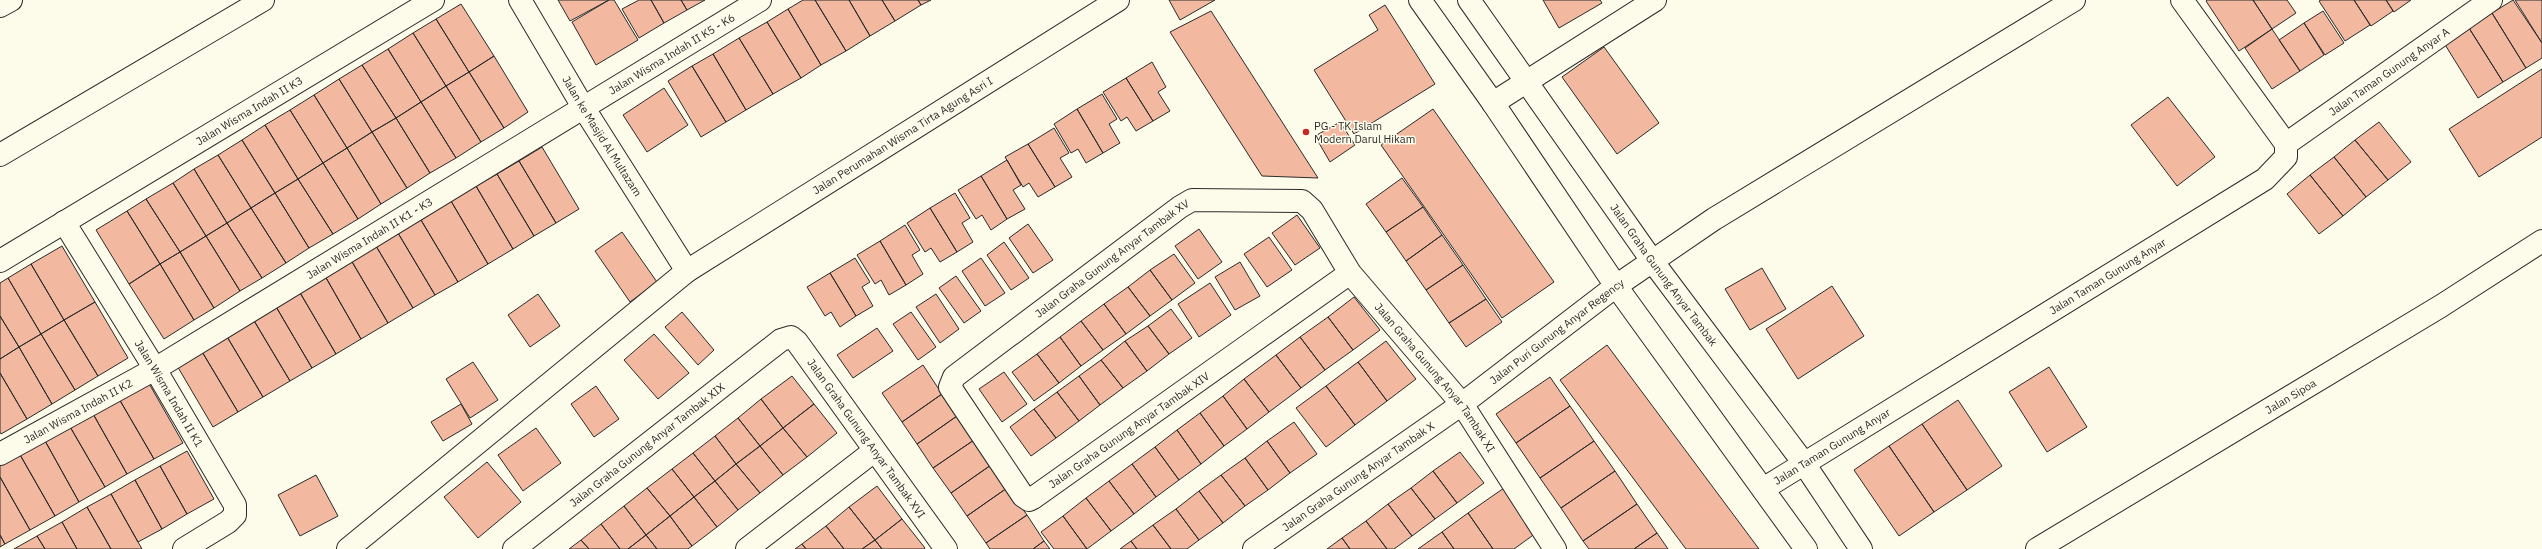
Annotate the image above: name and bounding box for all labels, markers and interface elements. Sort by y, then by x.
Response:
street label: Jalan Wisma Indah II K5 - K6 [606,10,737,98]
street label: Jalan Taman Gunung Anyar A [2326,24,2452,119]
street label: Jalan Wisma Indah II K3 [193,73,305,148]
street label: Jalan ke Masjid Al Multazam [559,73,645,199]
street label: Jalan Perumahan Wisma Tirta Agung Asri I [810,74,995,197]
place label: PG - TK Islam Modern Darul Hikam [1314,119,1415,146]
marker: PG - TK Islam Modern Darul Hikam [1301,127,1311,137]
street label: Jalan Wisma Indah II K1 - K3 [304,194,435,282]
street label: Jalan Graha Gunung Anyar Tambak XV [1032,196,1192,321]
street label: Jalan Graha Gunung Anyar Tambak [1607,201,1721,349]
street label: Jalan Taman Gunung Anyar [2047,235,2169,318]
street label: Jalan Puri Gunung Anyar Regency [1487,275,1627,387]
street label: Jalan Graha Gunung Anyar Tambak XI [1372,300,1498,455]
street label: Jalan Wisma Indah II K1 [132,337,206,450]
street label: Jalan Graha Gunung Anyar Tambak XVI [804,356,928,521]
street label: Jalan Graha Gunung Anyar Tambak XIV [1046,369,1212,491]
street label: Jalan Wisma Indah II K2 [21,376,135,447]
street label: Jalan Sipoa [2263,376,2319,417]
street label: Jalan Graha Gunung Anyar Tambak XIX [567,380,728,510]
street label: Jalan Taman Gunung Anyar [1771,405,1893,488]
street label: Jalan Graha Gunung Anyar Tambak X [1279,418,1437,534]

